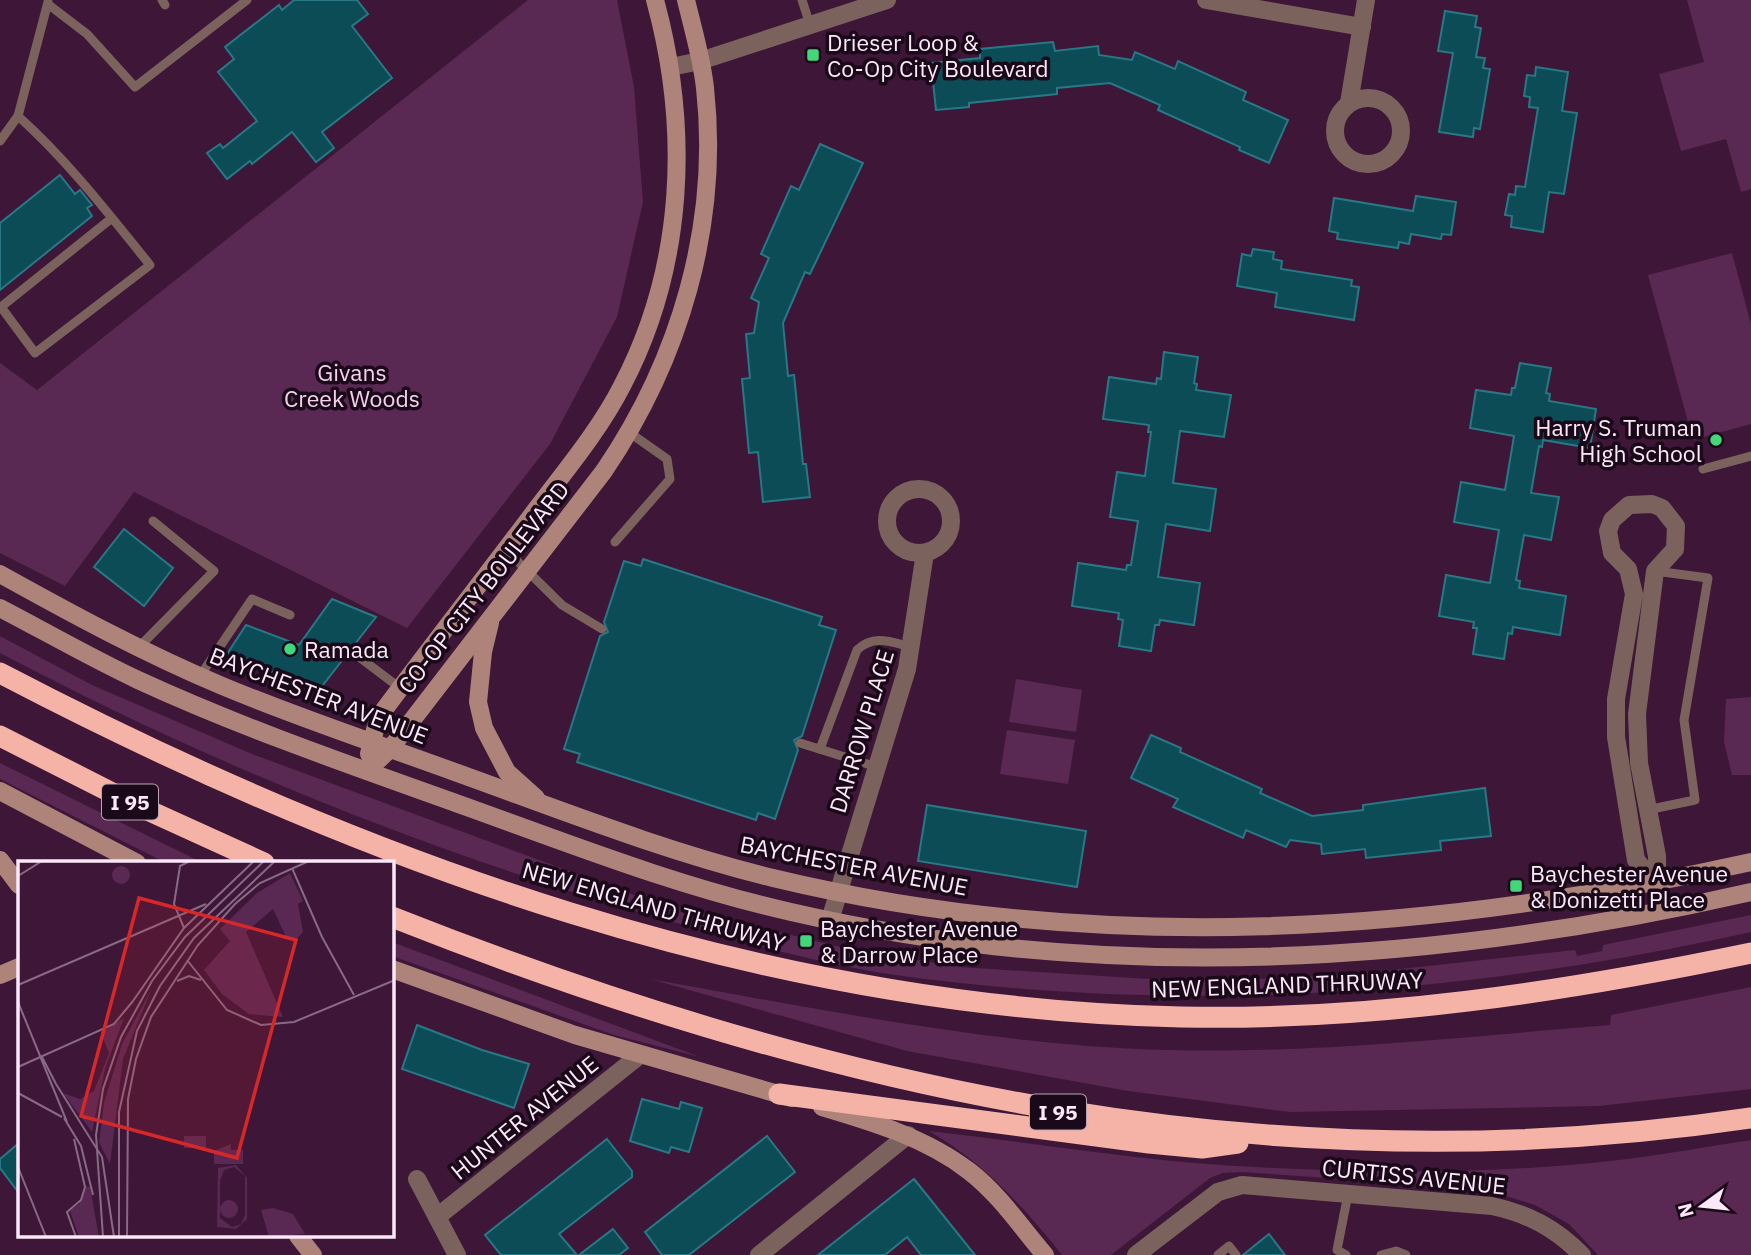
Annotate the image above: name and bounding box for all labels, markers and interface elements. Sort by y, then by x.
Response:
place label: Drieser Loop & Co-Op City Boulevard [827,27,1049,83]
marker: Drieser Loop & Co-Op City Boulevard [805,47,821,63]
park label: Givans Creek Woods [284,357,420,413]
place label: Harry S. Truman High School [1535,412,1702,468]
marker: Harry S. Truman High School [1708,432,1724,448]
street label: CO-OP CITY BOULEVARD [391,475,575,699]
place label: Ramada [304,634,389,664]
street label: BAYCHESTER AVENUE [206,640,432,750]
marker: Ramada [282,641,298,657]
street label: DARROW PLACE [822,646,900,816]
road number: I 95 [102,784,158,820]
street label: BAYCHESTER AVENUE [738,828,970,902]
street label: NEW ENGLAND THRUWAY [519,854,789,958]
place label: Baychester Avenue & Donizetti Place [1530,858,1728,914]
inset map [18,861,394,1238]
marker: Baychester Avenue & Donizetti Place [1508,878,1524,894]
place label: Baychester Avenue & Darrow Place [820,913,1018,969]
marker: Baychester Avenue & Darrow Place [798,933,814,949]
street label: NEW ENGLAND THRUWAY [1151,964,1424,1004]
street label: HUNTER AVENUE [444,1048,604,1186]
road number: I 95 [1030,1094,1086,1130]
street label: CURTISS AVENUE [1321,1151,1507,1201]
north arrow [1667,1171,1737,1241]
text: N [1672,1201,1699,1220]

